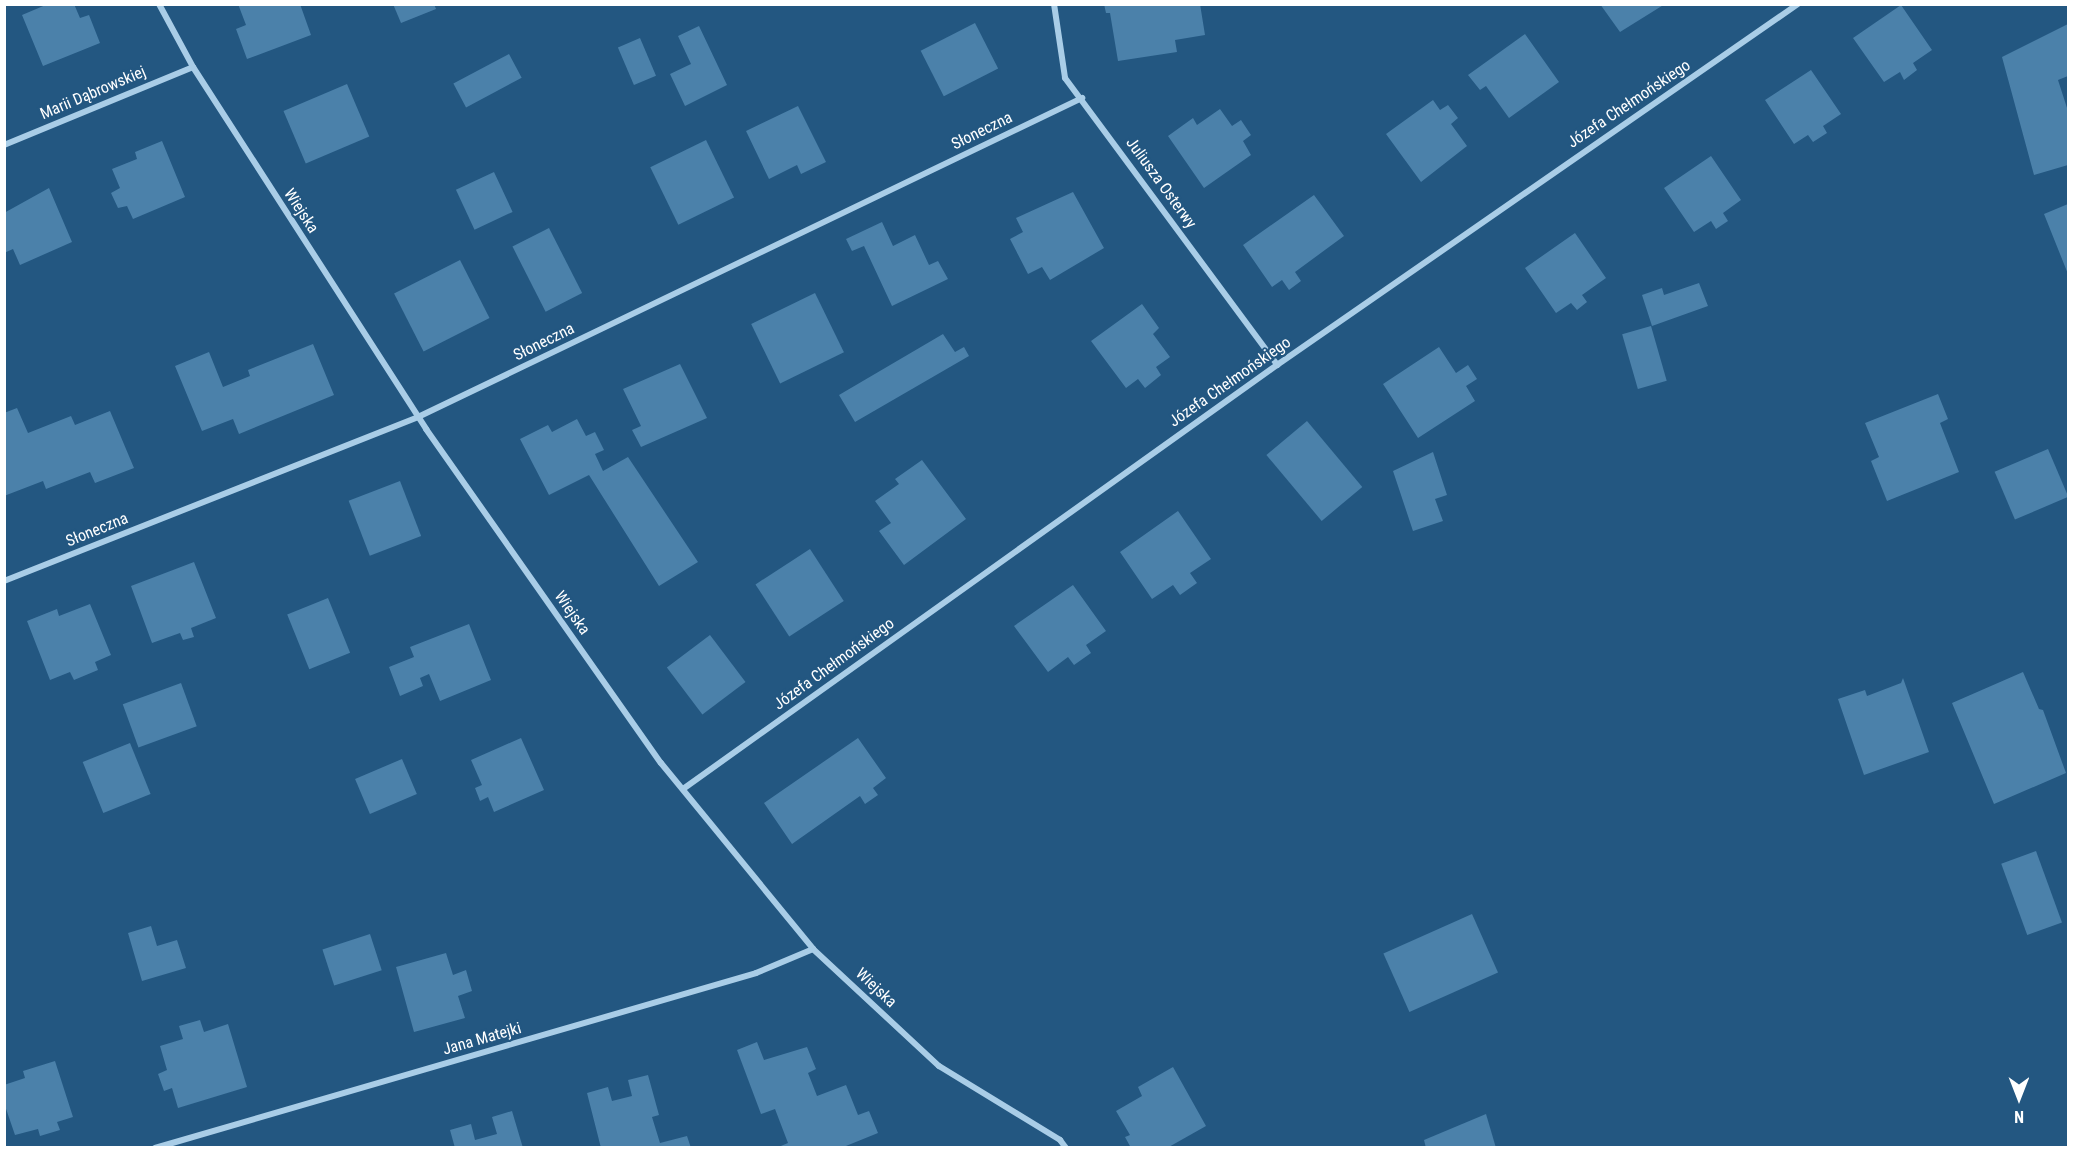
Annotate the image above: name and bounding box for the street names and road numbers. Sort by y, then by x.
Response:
street label: Józefa Chełmońskiego [1564,56,1694,152]
street label: Marii Dąbrowskiej [37,62,149,124]
street label: Słoneczna [948,108,1016,154]
street label: Juliusza Osterwy [1122,134,1200,232]
street label: Wiejska [280,185,322,237]
street label: Słoneczna [510,319,578,365]
street label: Józefa Chełmońskiego [1165,333,1295,431]
street label: Słoneczna [63,509,131,551]
street label: Wiejska [550,587,594,639]
street label: Józefa Chełmońskiego [770,614,898,714]
street label: Wiejska [851,964,901,1012]
street label: Jana Matejki [440,1019,524,1059]

